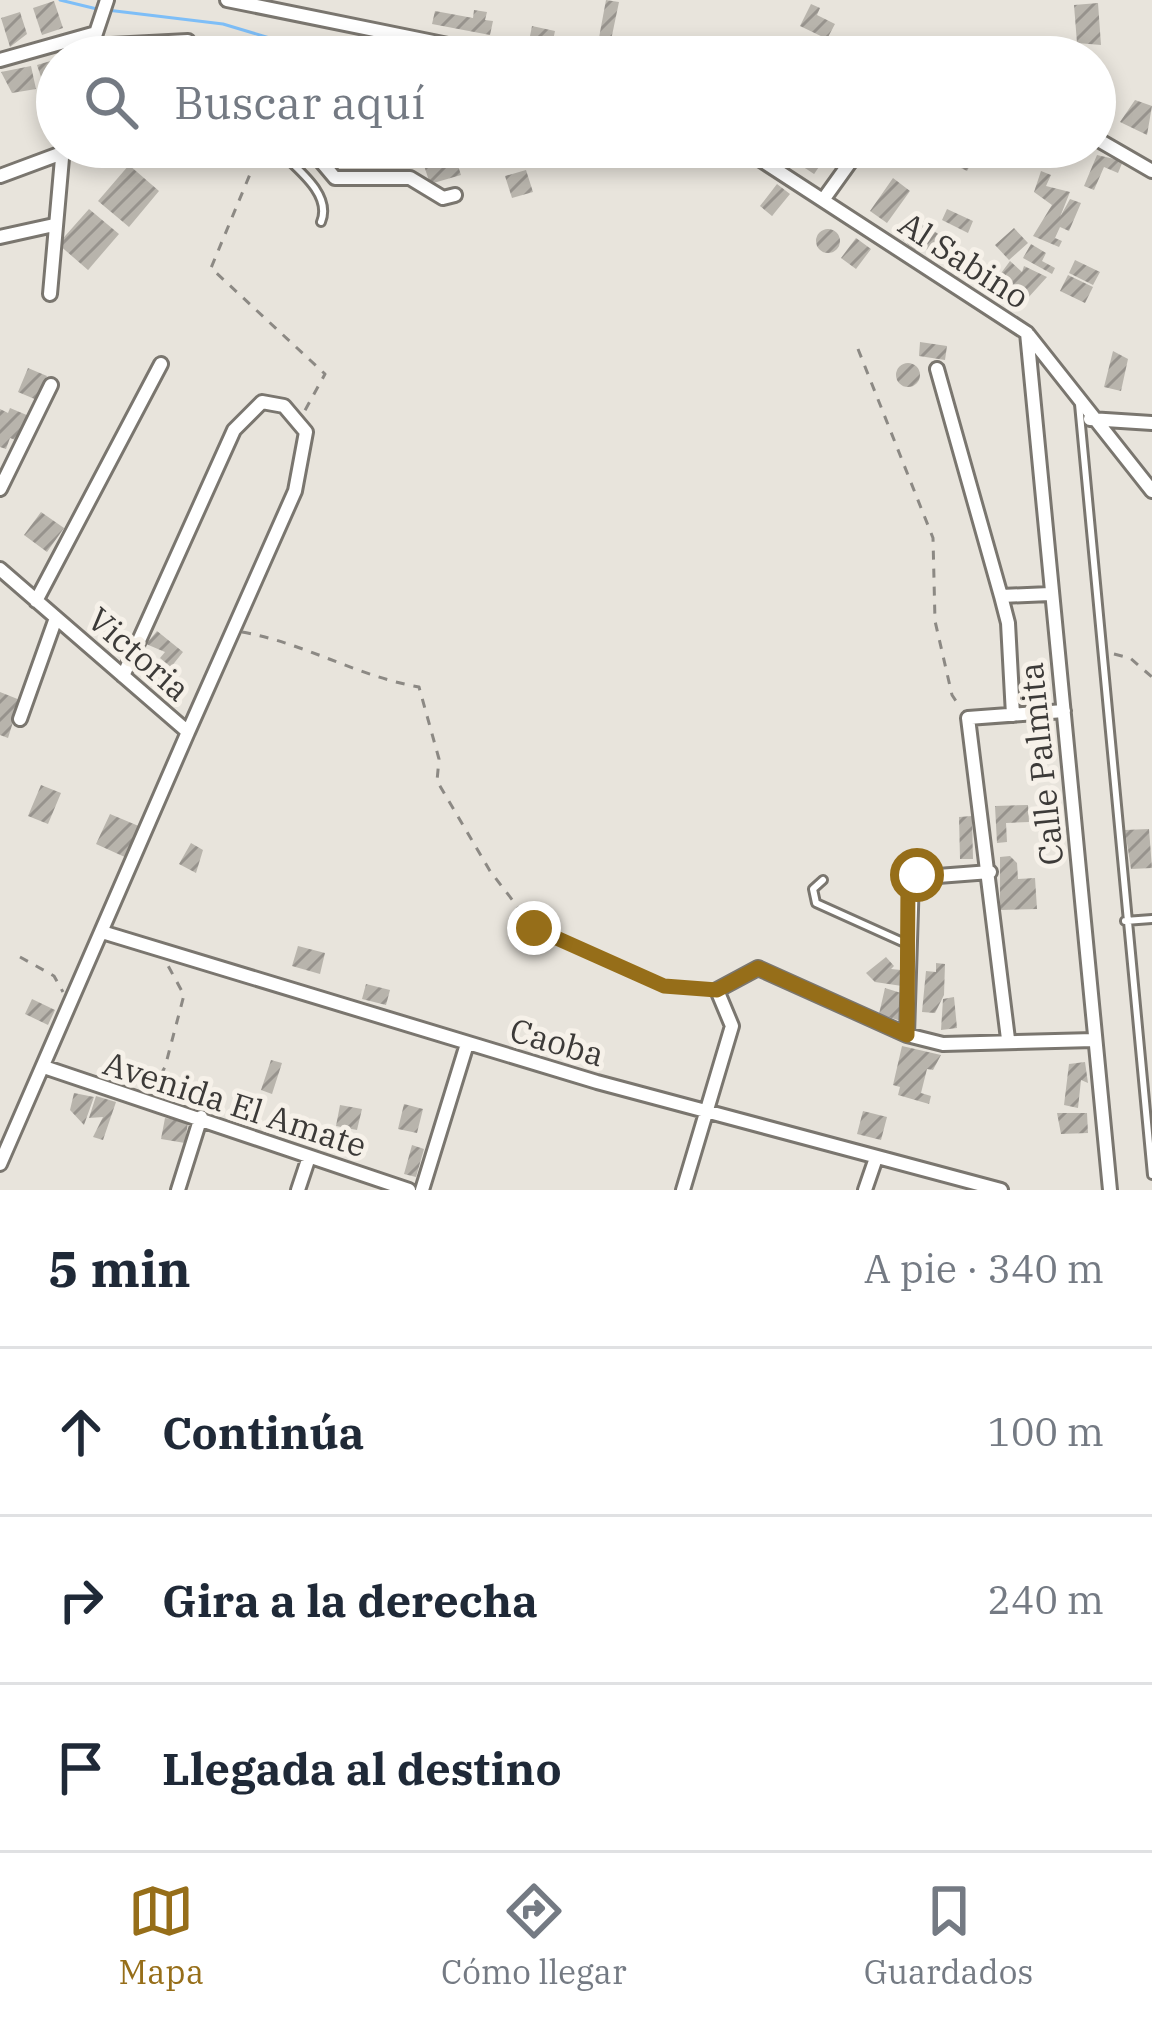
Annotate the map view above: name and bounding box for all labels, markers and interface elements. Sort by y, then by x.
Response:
search box [36,36,1116,168]
icon: search [78,69,144,135]
text: Buscar aquí [174,73,425,131]
street label: Al Sabino [891,202,1038,318]
street label: Victoria [79,597,199,710]
street label: Calle Palmita [1008,660,1073,868]
route start [890,848,944,902]
route end [507,901,561,955]
street label: Caoba [505,1008,609,1075]
street label: Avenida El Amate [98,1041,372,1166]
text: 5 min [48,1235,191,1301]
text: A pie · 340 m [864,1243,1104,1294]
icon: ahead [48,1399,114,1465]
text: Continúa [162,1403,364,1461]
text: 100 m [988,1406,1104,1457]
icon: right [48,1567,114,1633]
text: Gira a la derecha [162,1571,538,1629]
text: 240 m [988,1574,1104,1625]
icon: arrive [48,1735,114,1801]
text: Llegada al destino [162,1739,562,1797]
tab: Mapa [119,1878,204,1993]
tab: Cómo llegar [441,1878,627,1993]
tab: Guardados [864,1878,1033,1993]

